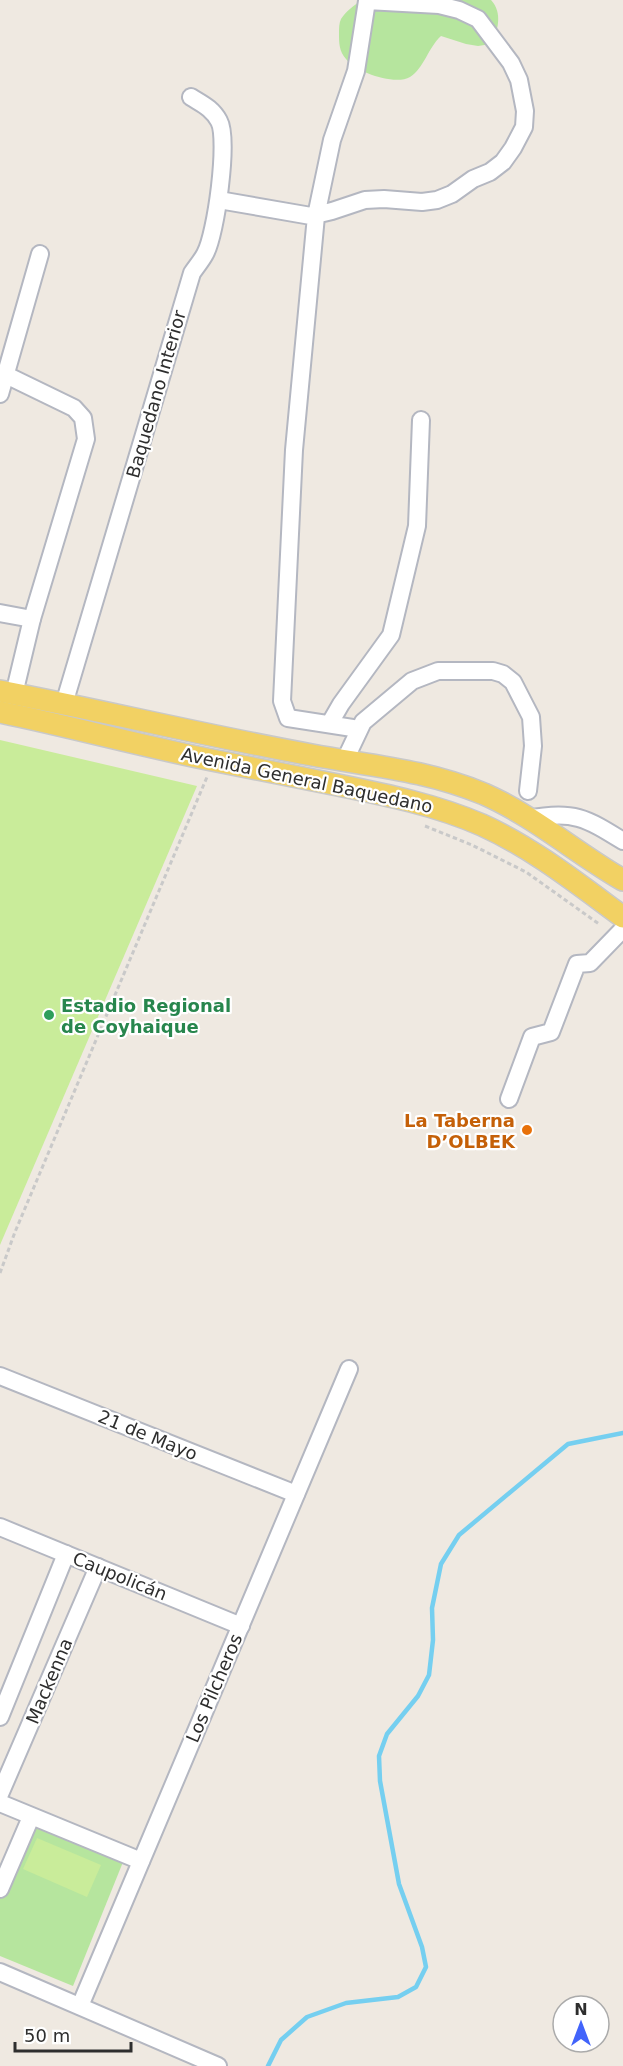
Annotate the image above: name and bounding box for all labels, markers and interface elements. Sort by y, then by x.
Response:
street label: Baquedano Interior [122,307,190,480]
street label: Avenida General Baquedano [179,743,435,817]
place label: Estadio Regional de Coyhaique [61,995,231,1037]
marker: Estadio Regional de Coyhaique [42,1008,56,1022]
place label: La Taberna D’OLBEK [404,1110,516,1152]
marker: La Taberna D’OLBEK [520,1123,534,1137]
street label: 21 de Mayo [95,1406,201,1464]
street label: Caupolicán [70,1548,170,1604]
street label: Los Pilcheros [182,1630,246,1746]
street label: Mackenna [22,1635,76,1727]
north arrow [551,1994,611,2054]
text: N [574,2000,588,2019]
scale bar [15,2015,130,2053]
text: 50 m [24,2025,70,2046]

